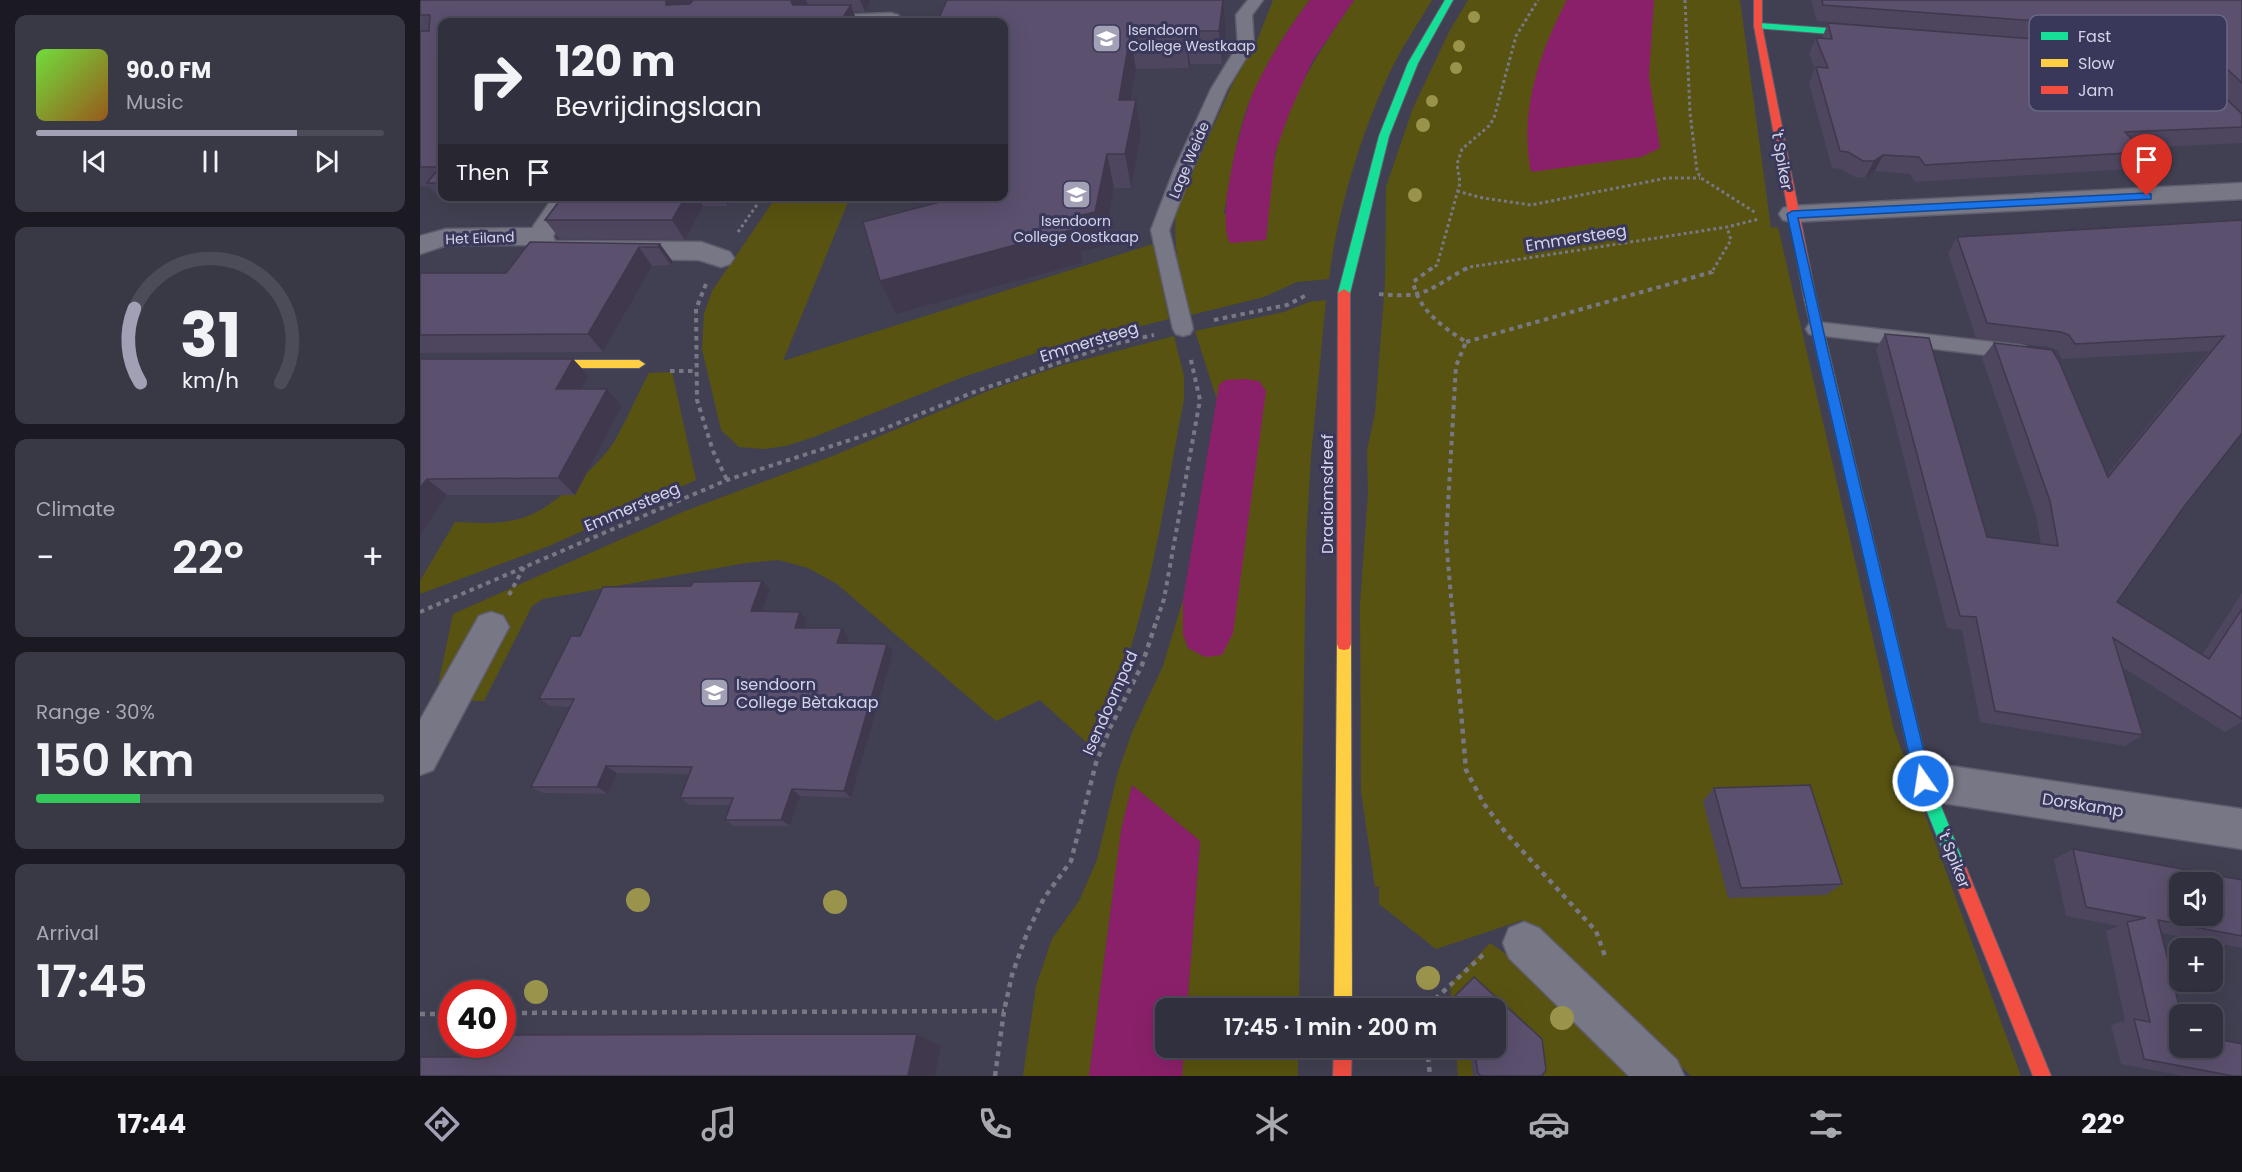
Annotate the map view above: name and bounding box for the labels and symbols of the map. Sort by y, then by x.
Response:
legend [2029,15,2227,111]
place label: Isendoorn College Westkaap [1128,20,1256,56]
school or university icon: Isendoorn College Westkaap [1091,22,1123,54]
text: Fast [2078,25,2111,48]
text: Slow [2078,52,2115,75]
text: Jam [2078,79,2114,102]
street label: Lage Weide [1164,118,1214,201]
street label: 't Spiker [1765,128,1799,192]
pin [2121,134,2172,196]
school or university icon: Isendoorn College Oostkaap [1060,178,1092,210]
place label: Isendoorn College Oostkaap [1013,211,1139,247]
street label: Emmersteeg [1524,219,1628,257]
street label: Het Eiland [445,227,515,249]
street label: Emmersteeg [1037,316,1141,368]
street label: Draaiomsdreef [1316,434,1339,554]
street label: Emmersteeg [581,477,683,537]
street label: Isendoornpad [1077,647,1143,759]
place label: Isendoorn College Bètakaap [736,673,879,714]
school or university icon: Isendoorn College Bètakaap [699,677,731,709]
position arrow [1891,749,1955,813]
street label: Dorskamp [2041,787,2126,823]
street label: 't Spiker [1932,826,1976,892]
speed limit sign: 40 [438,980,516,1058]

